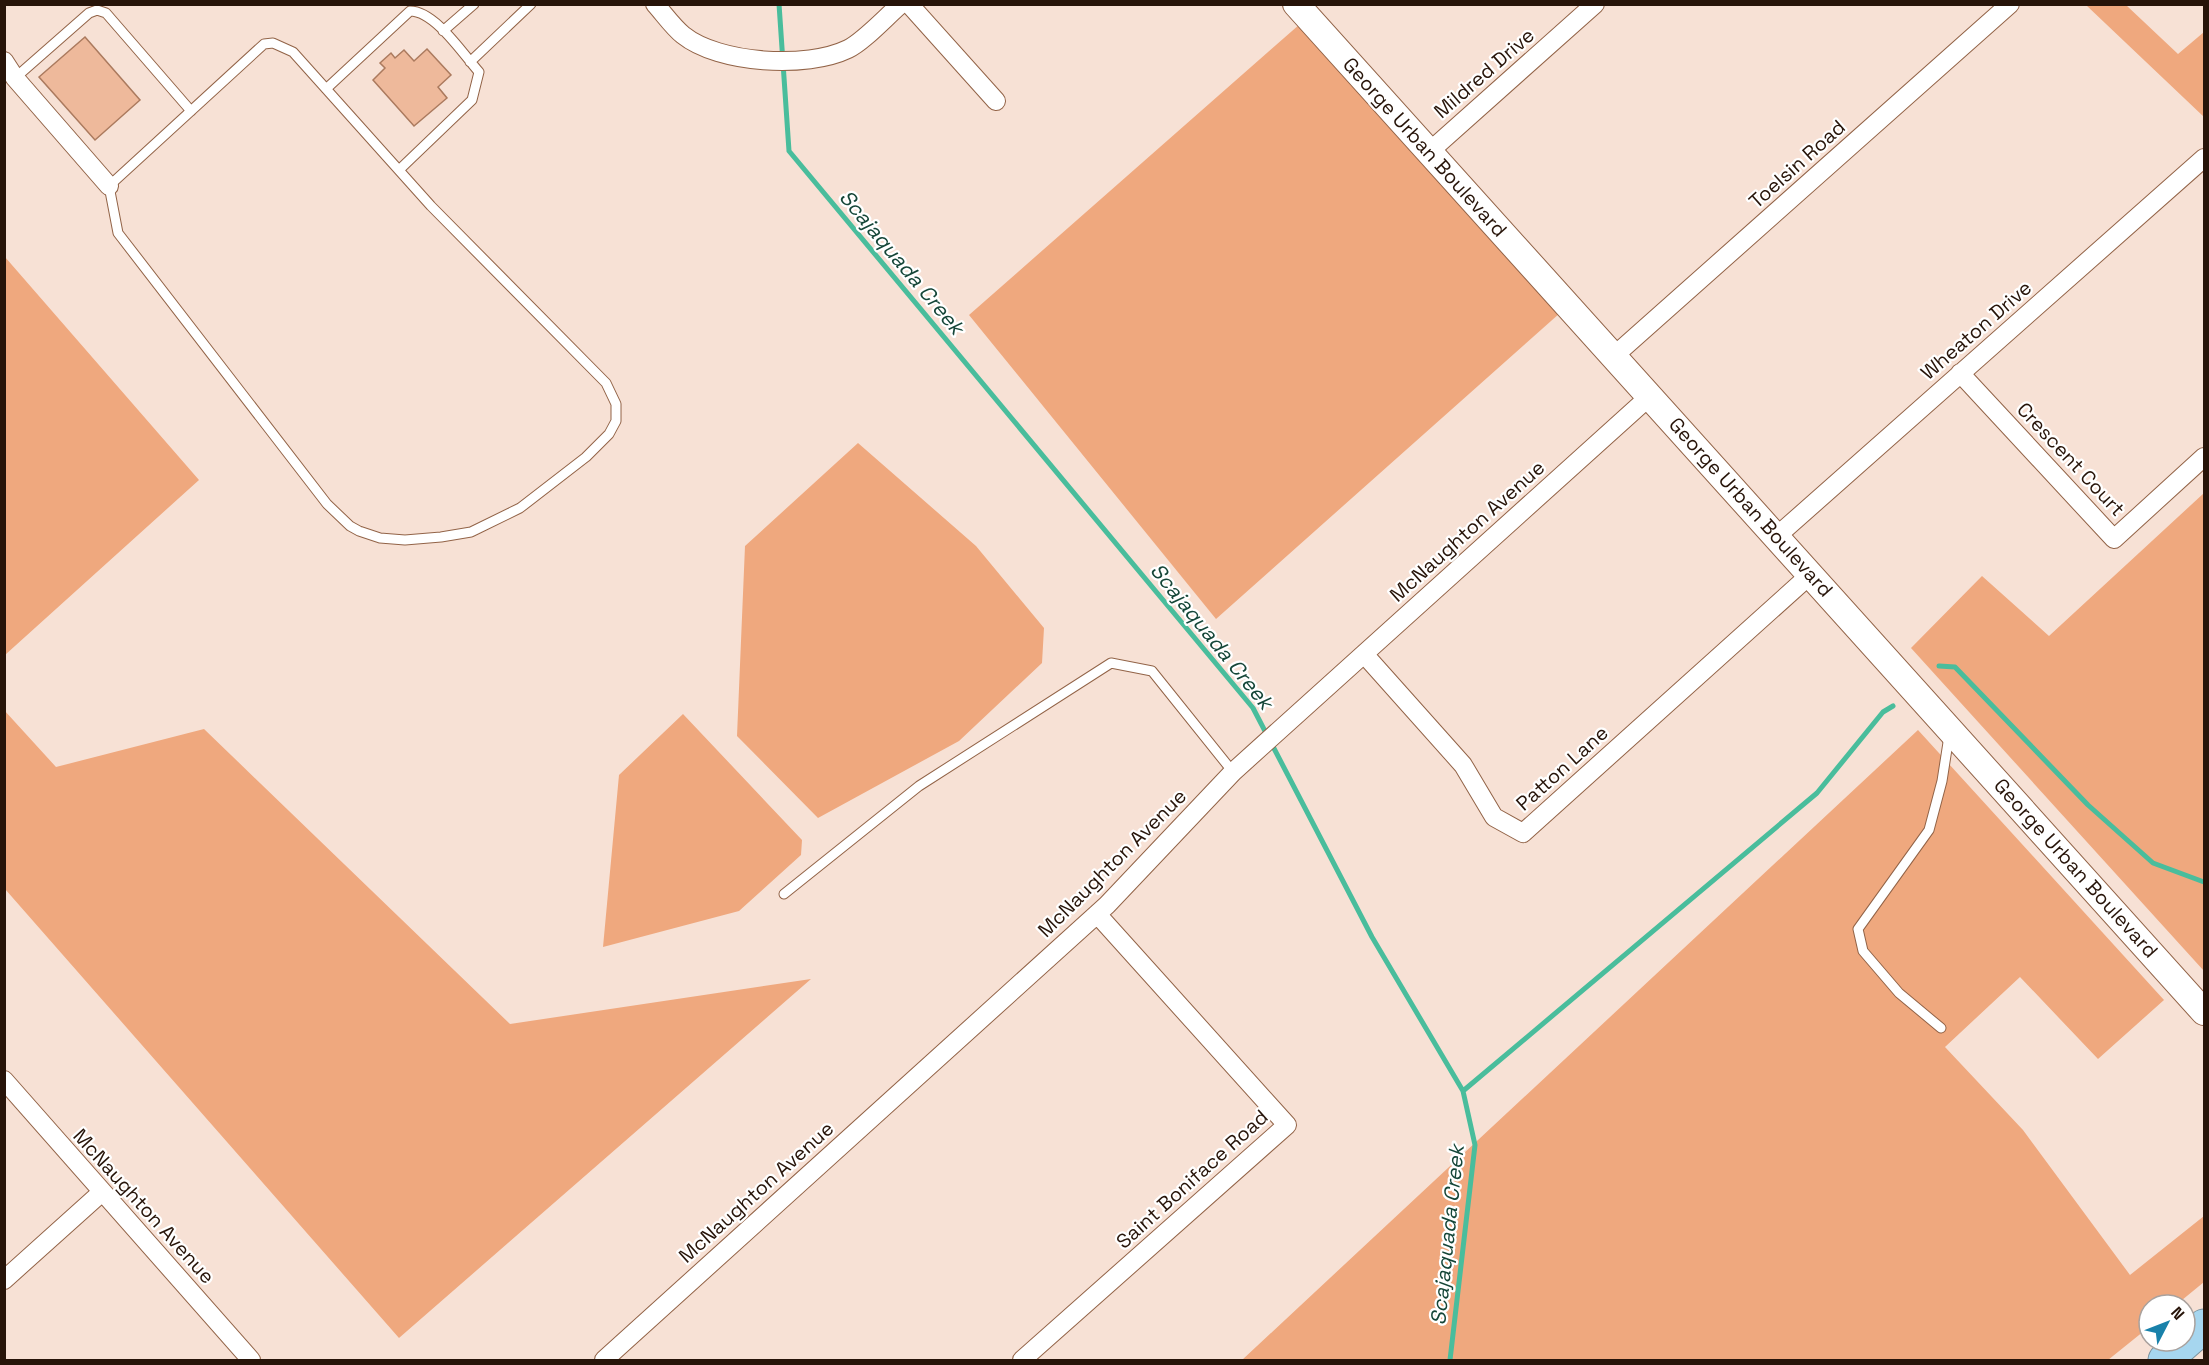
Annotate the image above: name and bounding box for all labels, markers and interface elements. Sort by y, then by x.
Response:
street label: Mildred Drive [1428,22,1540,124]
street label: George Urban Boulevard [1337,52,1513,242]
street label: Toelsin Road [1743,114,1851,214]
water label: Scajaquada Creek [834,184,972,342]
street label: Wheaton Drive [1915,275,2037,385]
street label: Crescent Court [2011,396,2131,522]
street label: George Urban Boulevard [1663,412,1839,602]
street label: McNaughton Avenue [1384,454,1550,608]
water label: Scajaquada Creek [1145,557,1281,717]
street label: Patton Lane [1510,720,1614,816]
street label: George Urban Boulevard [1988,773,2164,963]
street label: McNaughton Avenue [1032,783,1192,943]
street label: Saint Boniface Road [1111,1104,1273,1254]
street label: McNaughton Avenue [673,1115,839,1269]
street label: McNaughton Avenue [67,1123,221,1289]
water label: Scajaquada Creek [1424,1141,1470,1326]
north arrow [2137,1293,2197,1353]
text: N [2166,1302,2189,1324]

